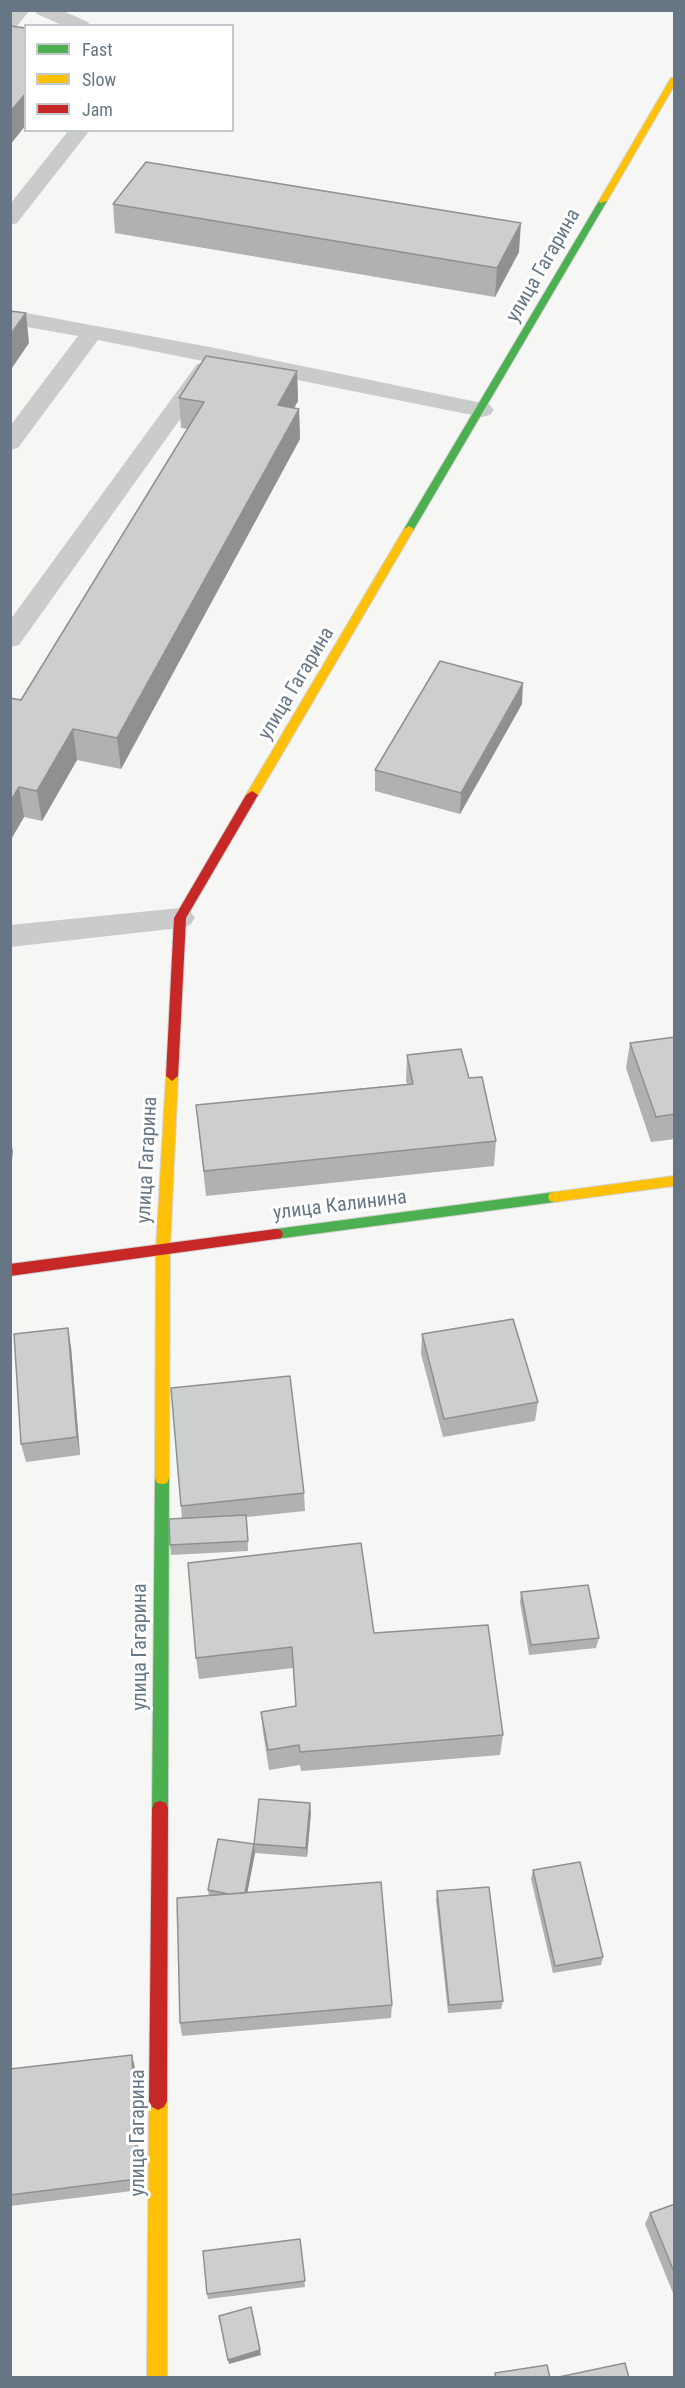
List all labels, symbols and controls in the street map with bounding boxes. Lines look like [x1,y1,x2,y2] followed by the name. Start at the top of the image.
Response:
[24,24,234,132] legend
[82,39,113,60] text: Fast
[82,69,116,90] text: Slow
[82,99,113,120] text: Jam
[502,205,586,327] street label: улица Гагарина
[254,623,340,745] street label: улица Гагарина
[133,1096,163,1224] street label: улица Гагарина
[272,1186,408,1226] street label: улица Калинина
[129,1583,153,1711] street label: улица Гагарина
[127,2069,151,2197] street label: улица Гагарина

